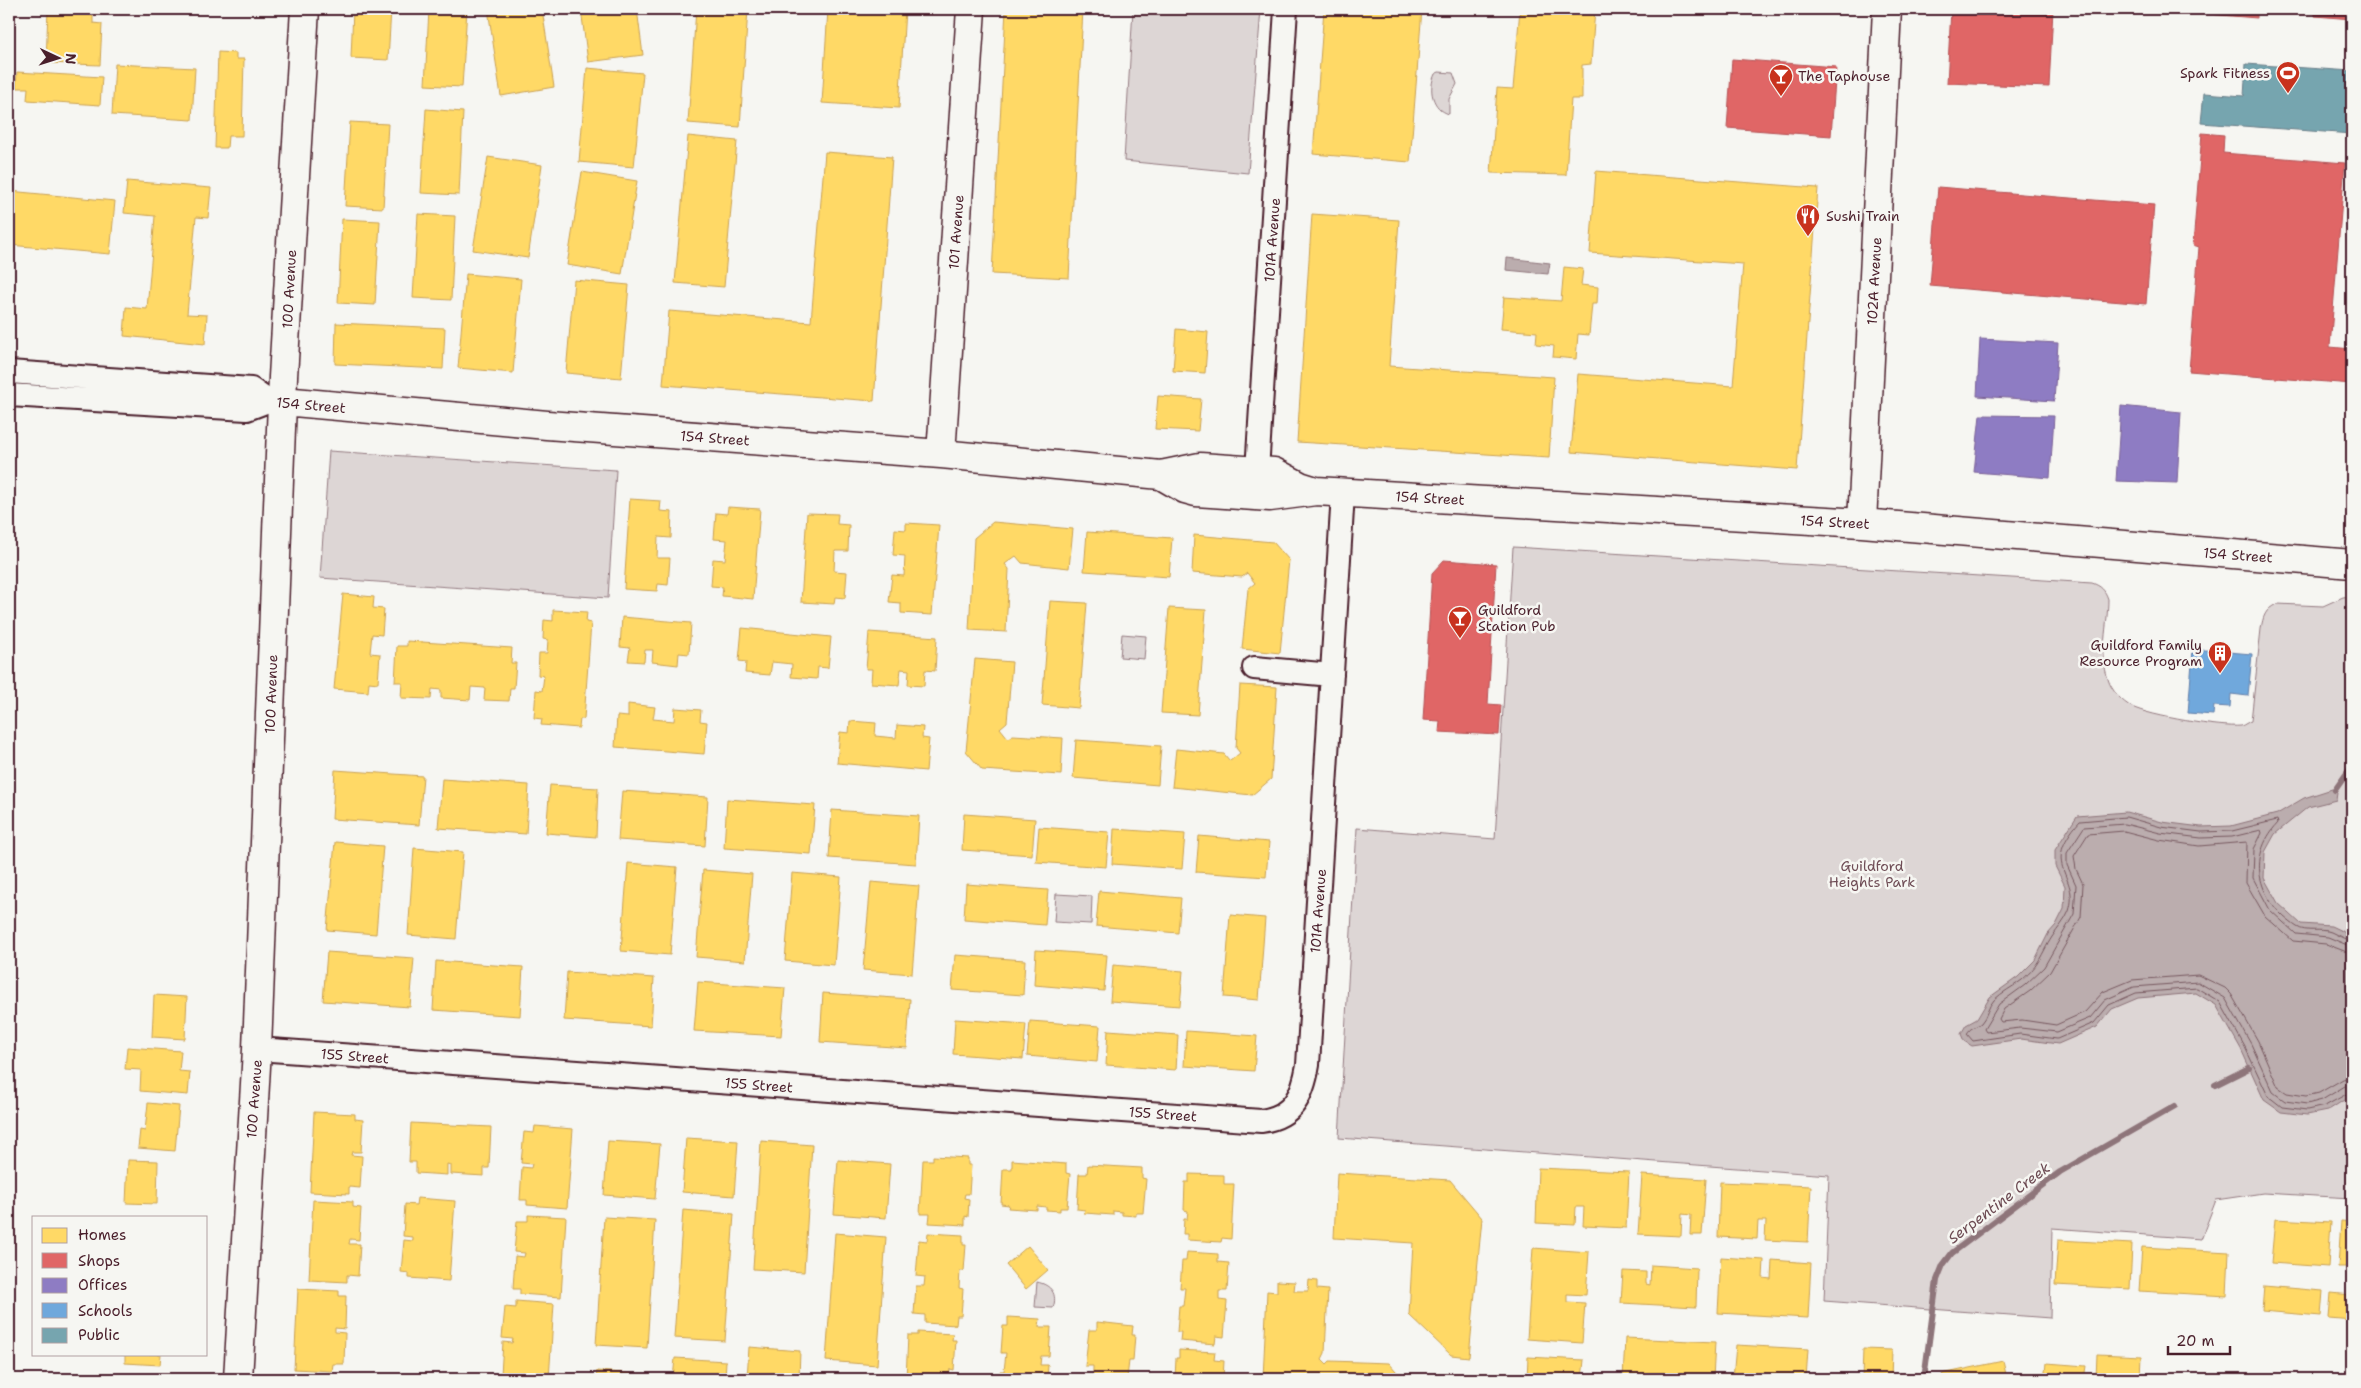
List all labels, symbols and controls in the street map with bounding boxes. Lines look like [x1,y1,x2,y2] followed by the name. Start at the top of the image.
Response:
[32,32,82,82] north arrow
[62,53,80,65] text: N
[2275,60,2301,94] sports icon: Spark Fitness
[1768,63,1794,97] bar icon: The Taphouse
[2180,64,2270,82] place label: Spark Fitness
[1798,67,1890,85] place label: The Taphouse
[944,194,968,270] street label: 101 Avenue
[1260,197,1284,283] street label: 101A Avenue
[1795,203,1821,237] restaurant icon: Sushi Train
[1826,207,1900,225] place label: Sushi Train
[1863,237,1885,325] street label: 102A Avenue
[278,249,300,329] street label: 100 Avenue
[276,393,346,417] street label: 154 Street
[680,427,750,449] street label: 154 Street
[1395,487,1465,509] street label: 154 Street
[1800,511,1870,533] street label: 154 Street
[2203,544,2273,566] street label: 154 Street
[1478,601,1556,635] place label: Guildford Station Pub
[1447,605,1473,639] bar icon: Guildford Station Pub
[2079,636,2202,670] place label: Guildford Family Resource Program
[2207,640,2233,674] building icon: Guildford Family Resource Program
[261,654,281,734] street label: 100 Avenue
[1829,857,1915,891] park label: Guildford Heights Park
[1306,868,1330,954] street label: 101A Avenue
[320,1045,390,1067] street label: 155 Street
[242,1059,266,1139] street label: 100 Avenue
[724,1074,794,1096] street label: 155 Street
[1128,1103,1198,1125] street label: 155 Street
[1944,1158,2055,1248] water label: Serpentine Creek
[32,1216,208,1356] legend
[78,1225,126,1245] text: Homes
[78,1251,120,1271] text: Shops
[78,1275,127,1295] text: Offices
[78,1301,133,1321] text: Schools
[2168,1323,2231,1355] scale bar
[78,1325,120,1345] text: Public
[2176,1331,2215,1351] text: 20 m

